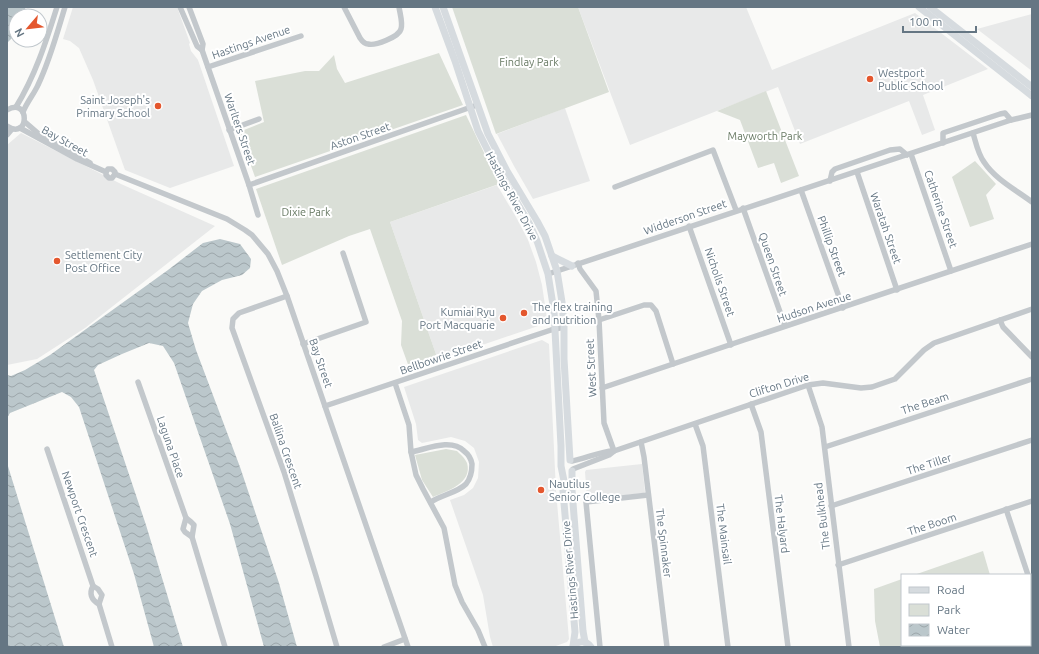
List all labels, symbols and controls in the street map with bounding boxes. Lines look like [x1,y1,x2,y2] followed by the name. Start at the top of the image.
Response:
[8,8,48,48] north arrow
[903,8,976,34] scale bar
[909,15,942,28] text: 100 m
[210,23,292,61] street label: Hastings Avenue
[12,26,26,39] text: N
[499,56,559,68] park label: Findlay Park
[878,67,944,92] place label: Westport Public School
[865,74,875,84] marker: Westport Public School
[222,91,258,167] street label: Warlters Street
[76,94,150,119] place label: Saint Joseph's Primary School
[153,101,163,111] marker: Saint Joseph's Primary School
[329,120,392,152] street label: Aston Street
[40,123,91,159] street label: Bay Street
[728,130,803,142] park label: Mayworth Park
[484,150,540,242] street label: Hastings River Drive
[922,169,960,250] street label: Catherine Street
[868,191,904,266] street label: Waratah Street
[642,197,729,237] street label: Widderson Street
[281,206,331,218] park label: Dixie Park
[815,214,849,279] street label: Phillip Street
[757,231,790,298] street label: Queen Street
[703,246,738,319] street label: Nicholls Street
[65,249,143,274] place label: Settlement City Post Office
[52,256,62,266] marker: Settlement City Post Office
[775,289,853,325] street label: Hudson Avenue
[532,301,613,326] place label: The flex training and nutrition
[420,306,495,331] place label: Kumiai Ryu Port Macquarie
[519,308,529,318] marker: The flex training and nutrition
[498,313,508,323] marker: Kumiai Ryu Port Macquarie
[307,337,335,390] street label: Bay Street
[398,337,484,377] street label: Bellbowrie Street
[583,338,599,397] street label: West Street
[748,370,810,400] street label: Clifton Drive
[900,390,950,416] street label: The Beam
[267,412,305,491] street label: Ballina Crescent
[155,414,187,480] street label: Laguna Place
[905,451,954,477] street label: The Tiller
[60,470,101,559] street label: Newport Crescent
[549,478,620,503] place label: Nautilus Senior College
[812,482,832,550] street label: The Bulkhead
[536,485,546,495] marker: Nautilus Senior College
[772,494,792,554] street label: The Halyard
[714,503,734,565] street label: The Mainsail
[654,508,674,579] street label: The Spinnaker
[906,511,958,537] street label: The Boom
[560,520,580,620] street label: Hastings River Drive
[901,574,1031,646] legend
[937,583,965,596] text: Road
[937,603,961,616] text: Park
[937,623,970,636] text: Water

